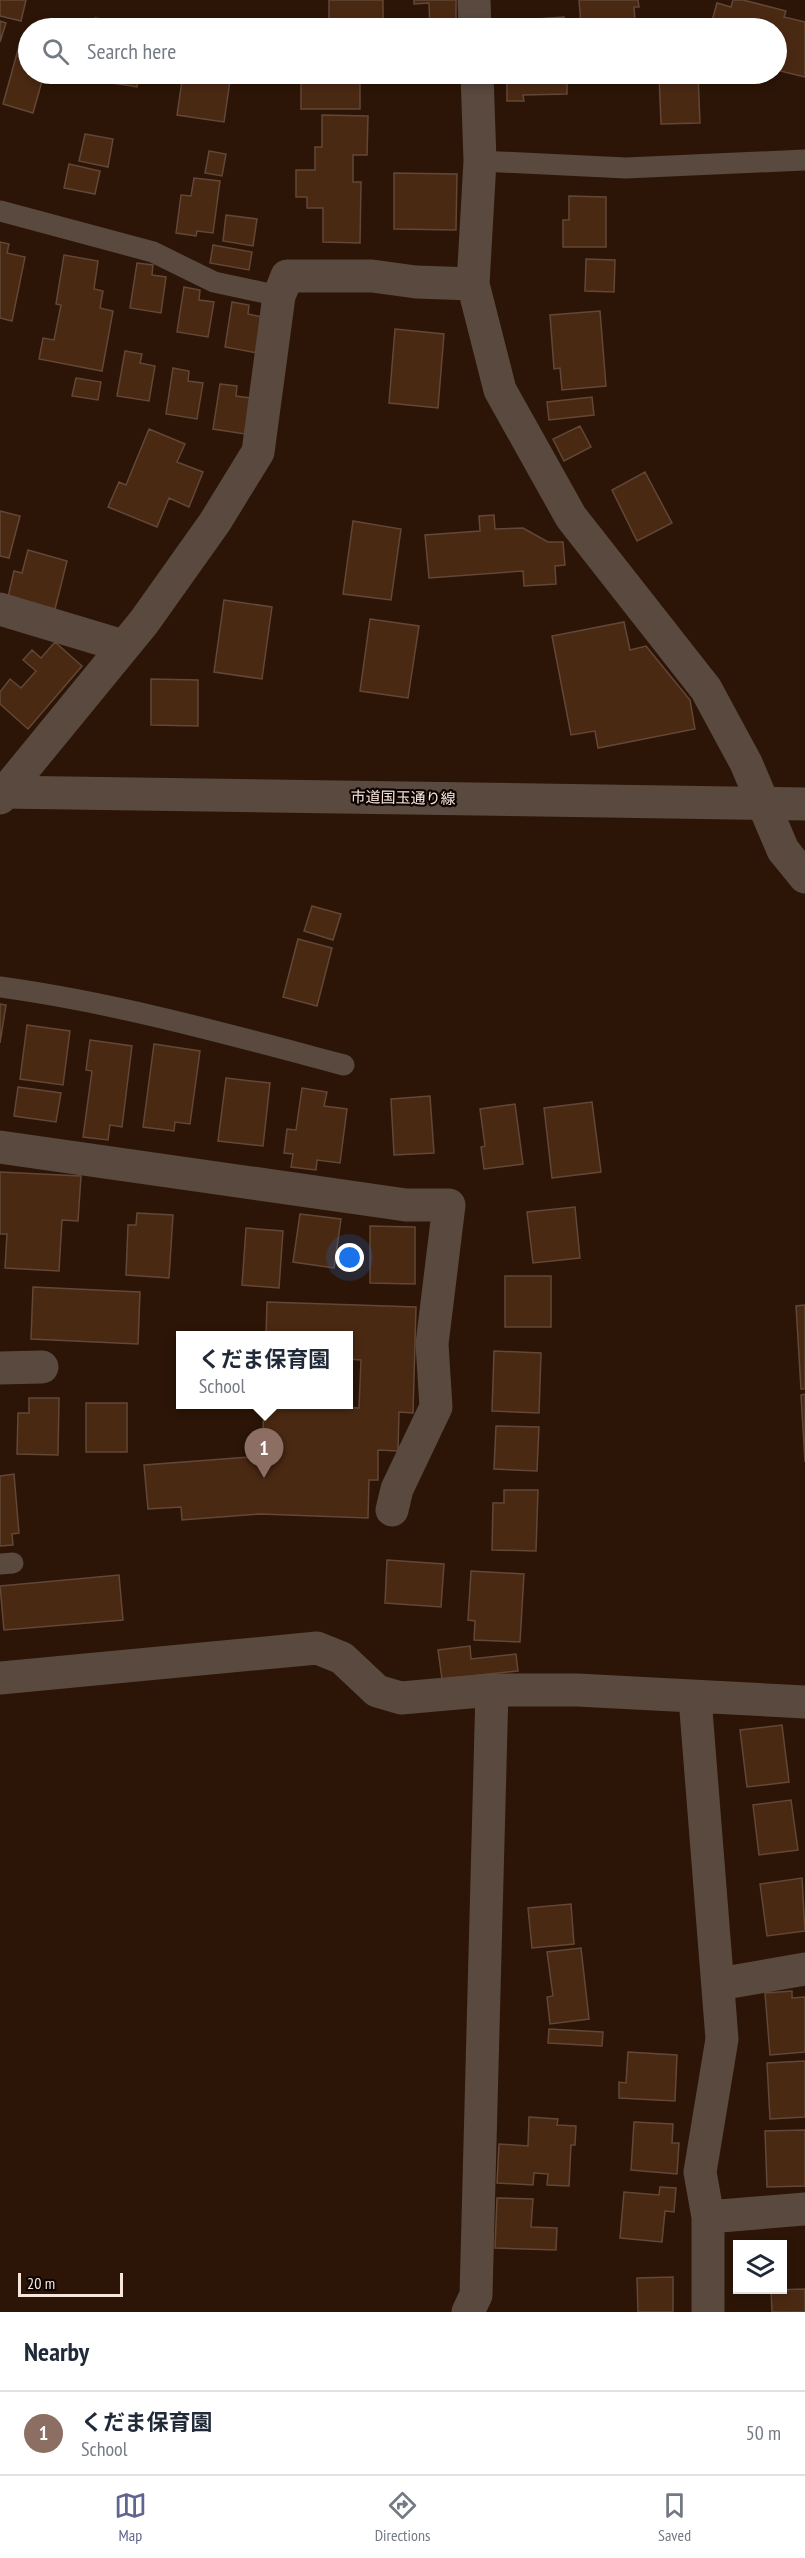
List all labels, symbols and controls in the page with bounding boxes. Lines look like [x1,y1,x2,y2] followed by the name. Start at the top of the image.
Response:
[18,18,787,84] search box
[39,35,72,68] icon: search
[87,37,176,65] text: Search here
[350,787,456,808] street label: 市道国玉通り線
[335,1243,364,1272] your location
[176,1331,353,1409] popup
[199,1345,330,1373] text: くだま保育園
[199,1373,245,1399] text: School
[244,1428,284,1478] pin: 1
[733,2240,787,2294] map controls
[733,2240,787,2294] button: layers
[18,2270,123,2298] scale bar
[27,2273,55,2293] text: 20 m
[24,2335,89,2368] text: Nearby
[81,2408,213,2436] text: くだま保育園
[39,2420,48,2446] text: 1
[746,2420,781,2446] text: 50 m
[81,2436,127,2462] text: School
[114,2489,147,2545] tab: Map
[375,2489,430,2545] tab: Directions
[658,2489,691,2545] tab: Saved

